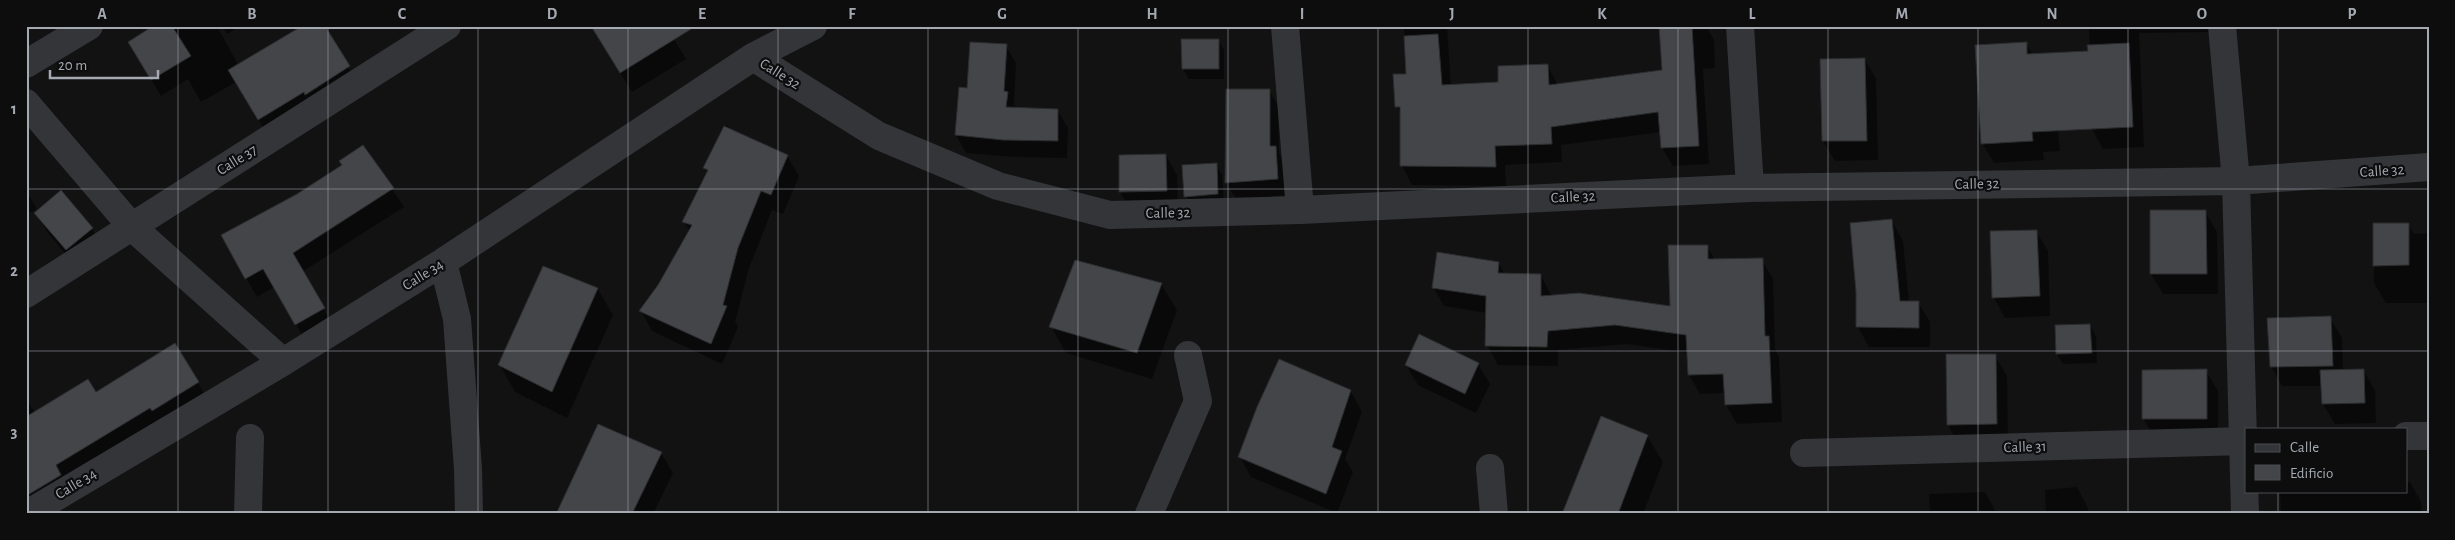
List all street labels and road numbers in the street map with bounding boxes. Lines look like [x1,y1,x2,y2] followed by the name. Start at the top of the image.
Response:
[757,56,803,92] street label: Calle 32
[214,142,260,178] street label: Calle 37
[2359,162,2405,180] street label: Calle 32
[1955,176,2000,192] street label: Calle 32
[1550,188,1596,206] street label: Calle 32
[1146,205,1191,221] street label: Calle 32
[400,257,446,293] street label: Calle 34
[2003,439,2047,455] street label: Calle 31
[53,466,99,502] street label: Calle 34

